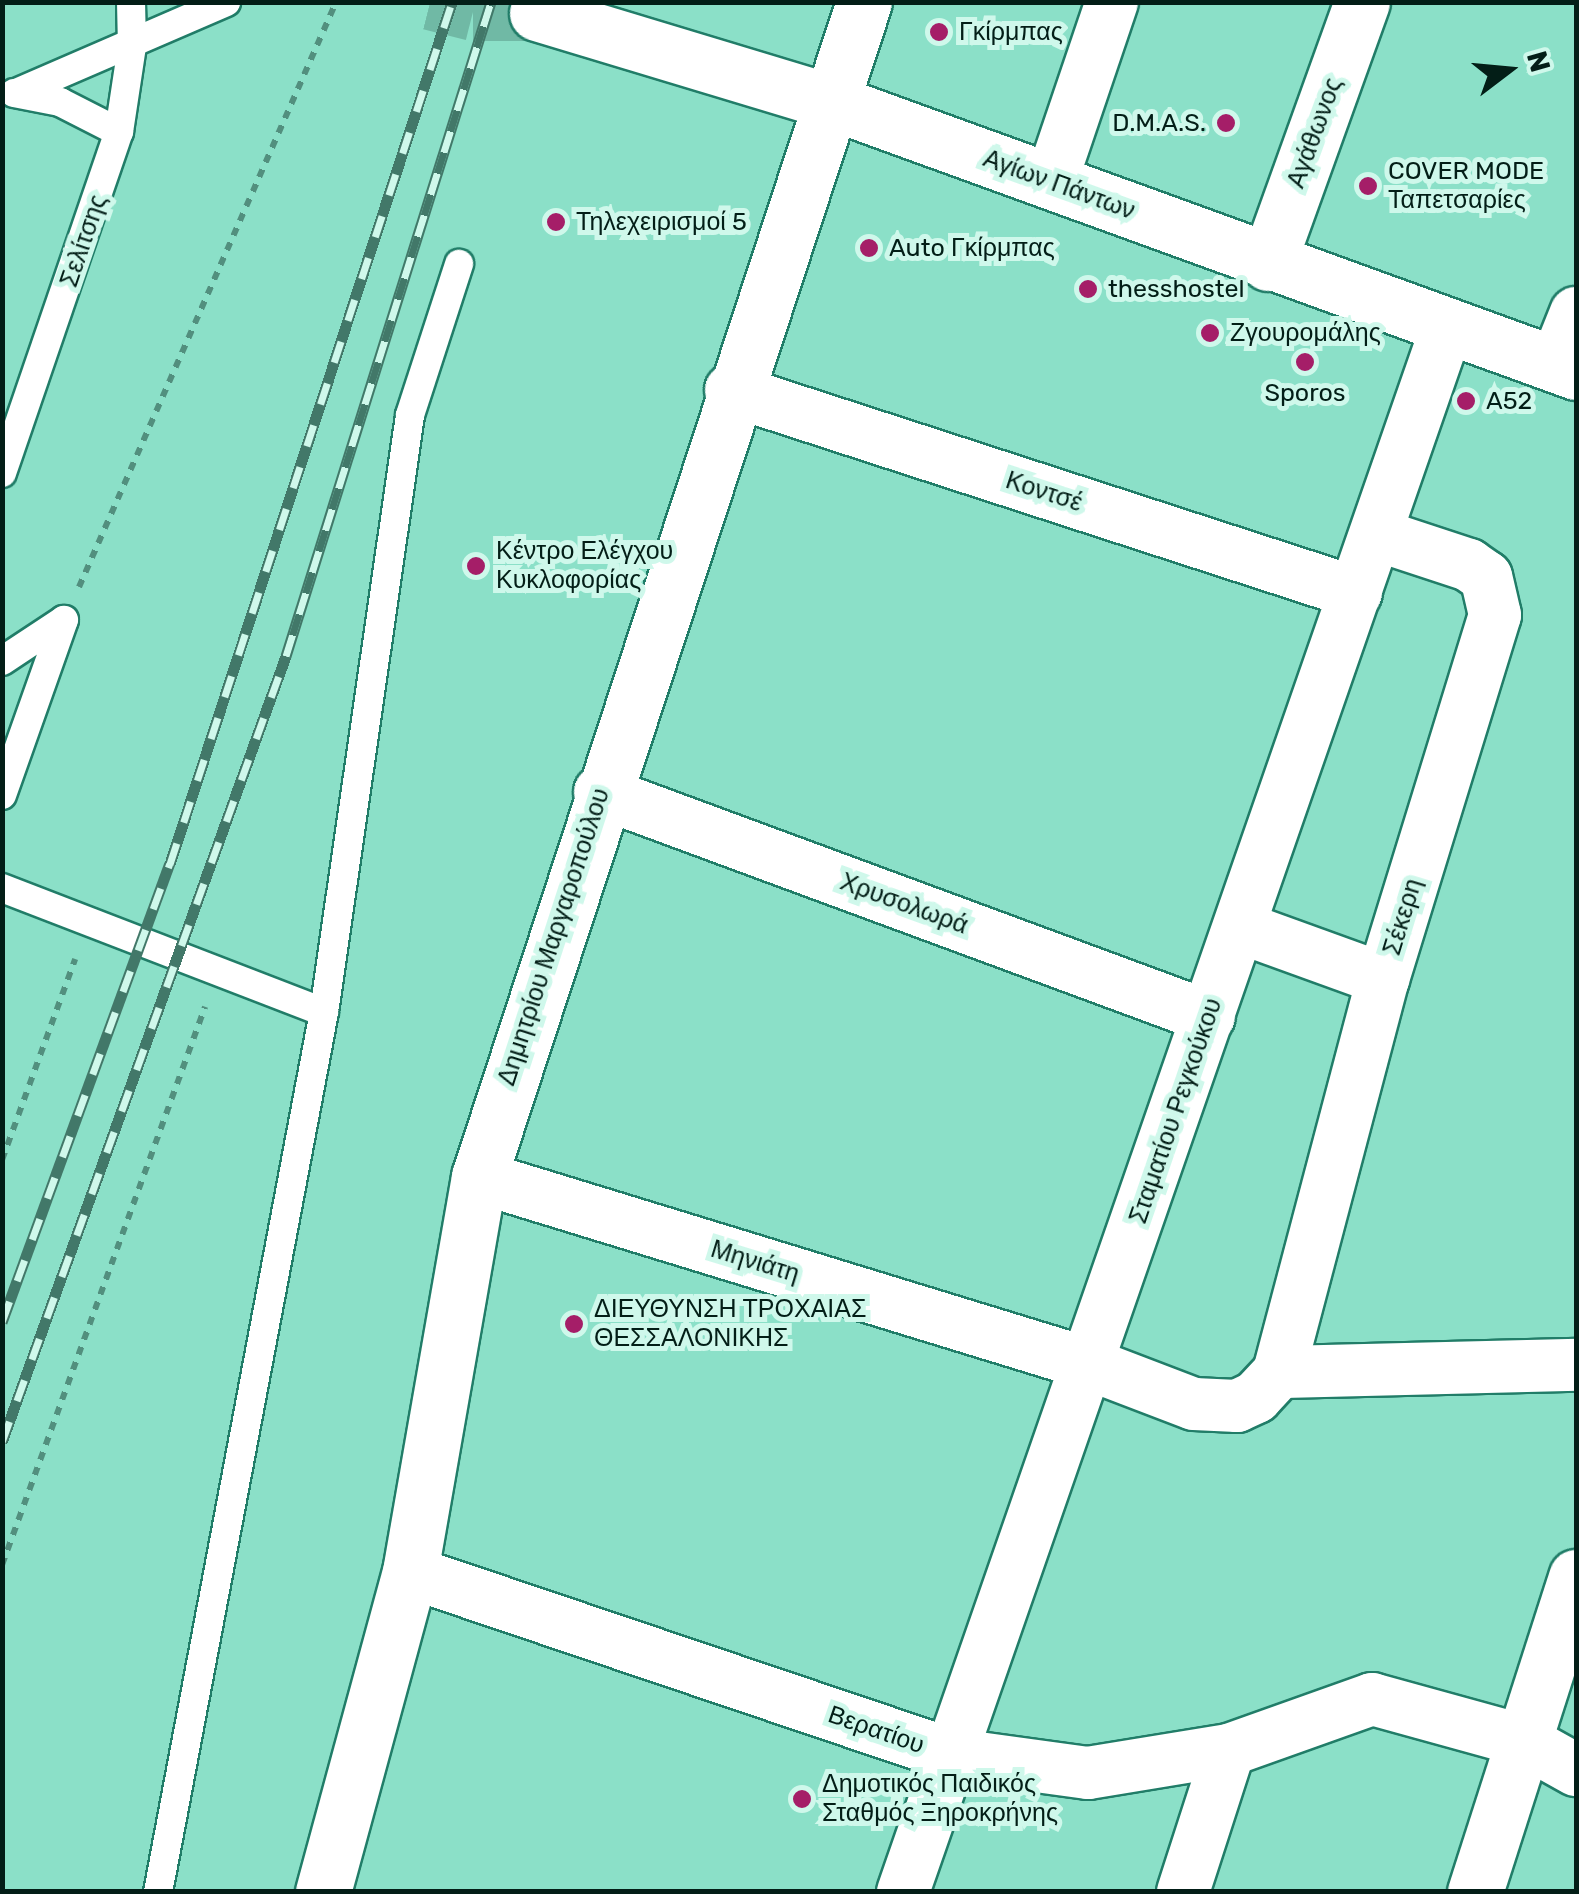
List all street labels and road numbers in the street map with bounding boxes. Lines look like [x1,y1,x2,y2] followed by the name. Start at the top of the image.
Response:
[1281,74,1349,192] street label: Αγάθωνος
[979,144,1139,226] street label: Αγίων Πάντων
[54,191,114,291] street label: Σελίτσης
[1002,466,1086,518] street label: Κοντσέ
[492,785,616,1089] street label: Δημητρίου Μαργαροπούλου
[836,867,972,941] street label: Χρυσολωρά
[1377,875,1429,959] street label: Σέκερη
[1123,995,1229,1227] street label: Σταματίου Ρεγκούκου
[707,1234,803,1290] street label: Μηνιάτη
[824,1700,928,1760] street label: Βερατίου

